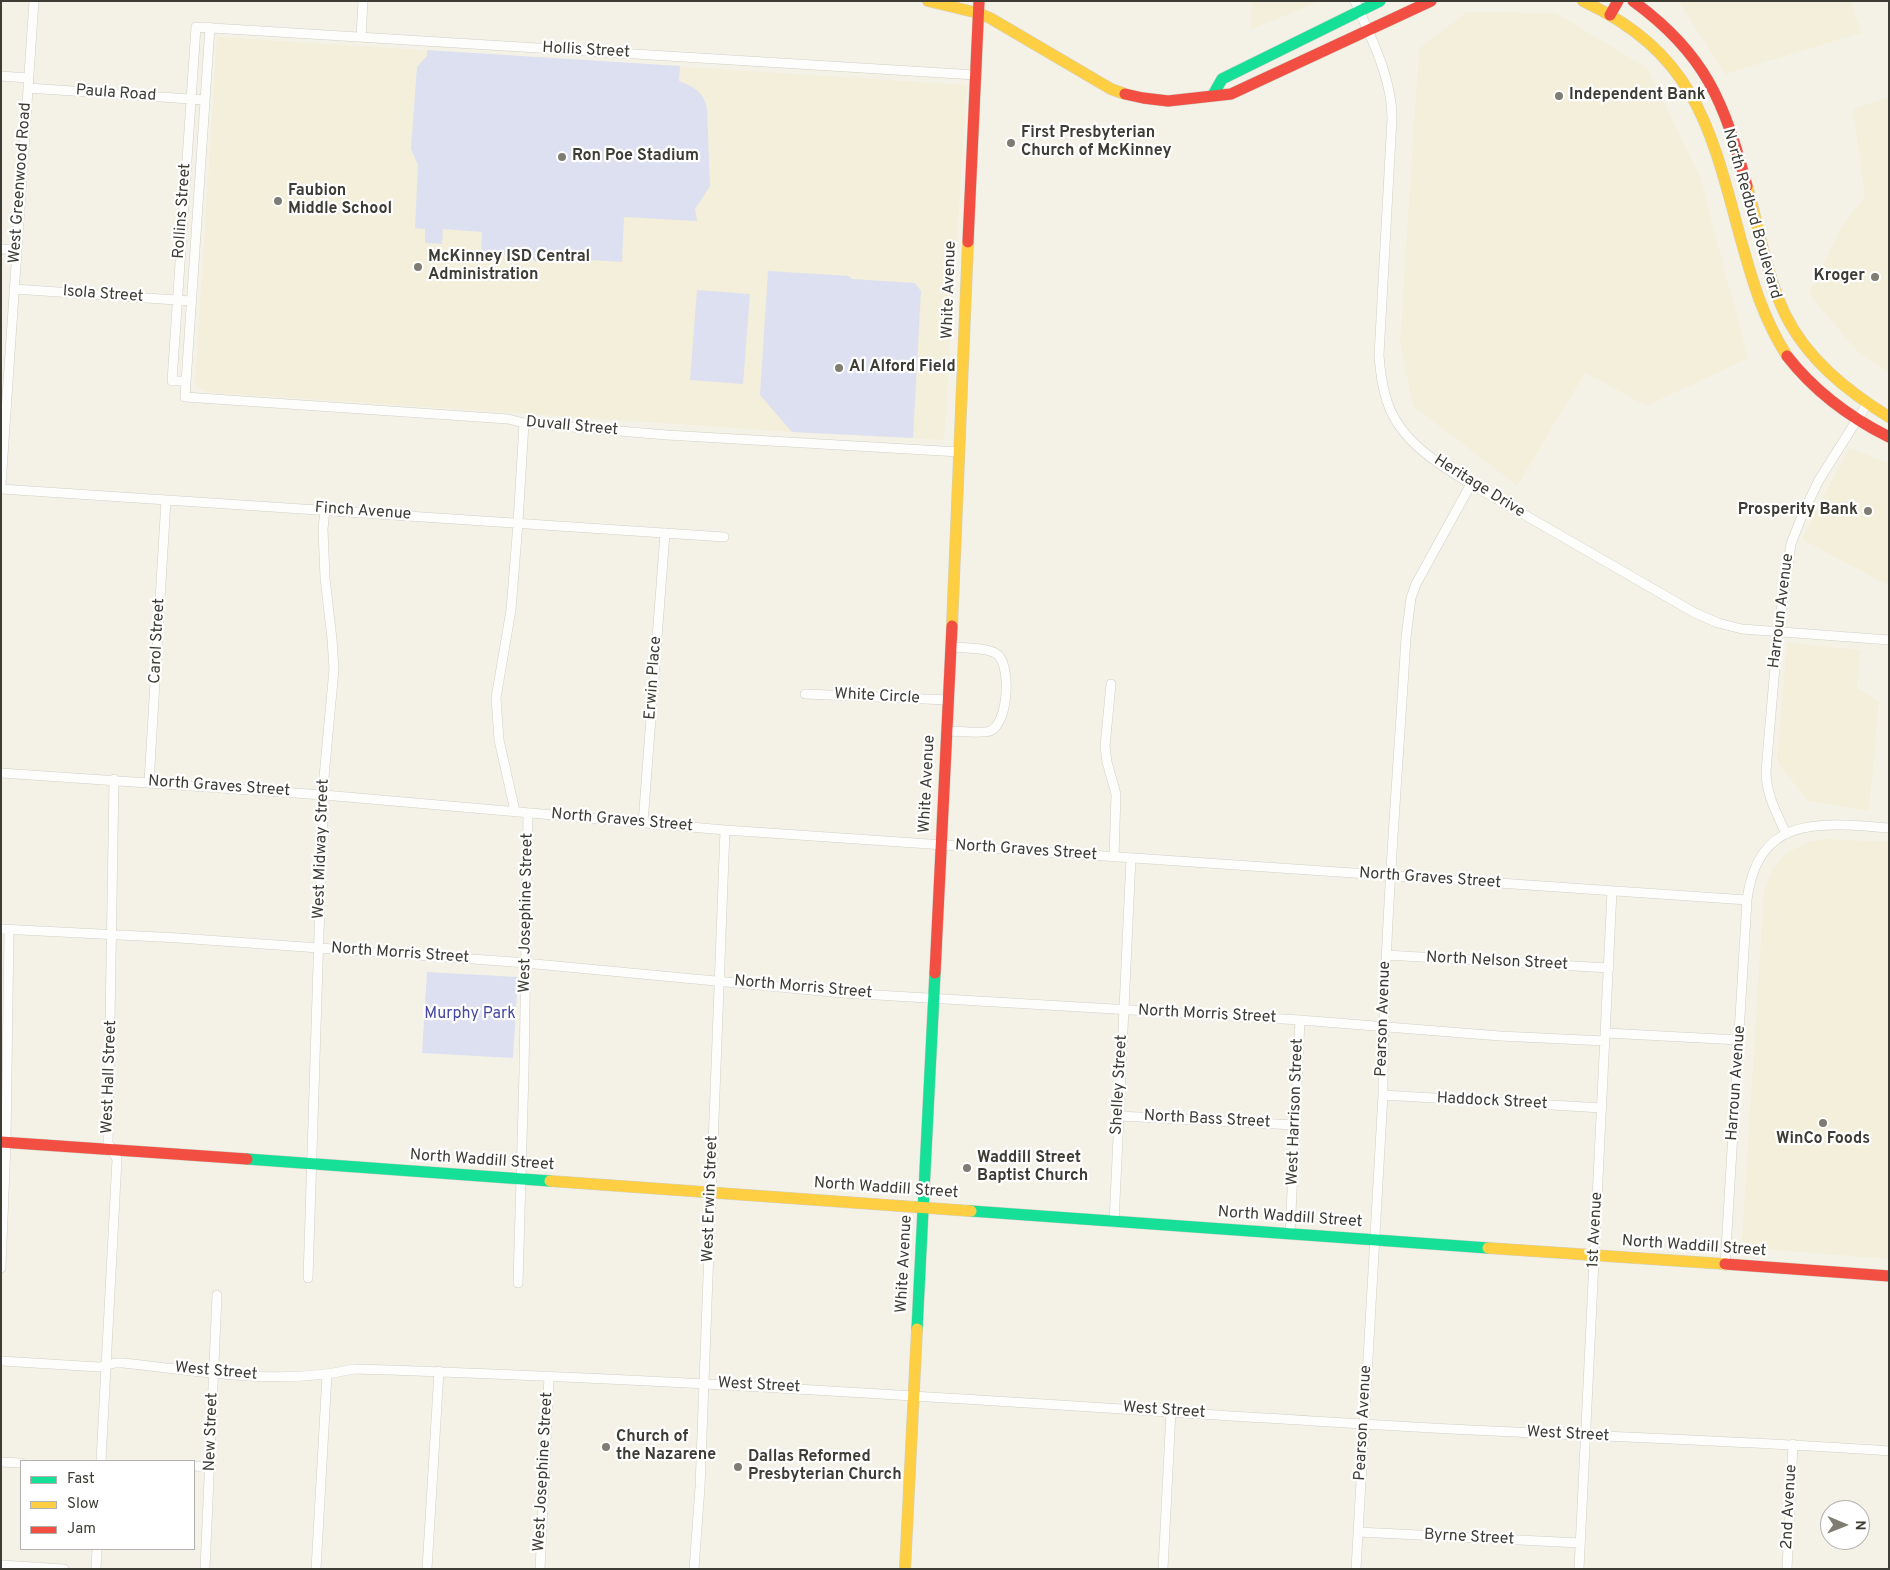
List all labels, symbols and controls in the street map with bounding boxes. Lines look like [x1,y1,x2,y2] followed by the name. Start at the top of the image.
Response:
[542,39,630,63] street label: Hollis Street
[75,82,157,106] street label: Paula Road
[1569,86,1706,106] place label: Independent Bank
[1553,90,1565,102] marker: Independent Bank
[6,102,36,264] street label: West Greenwood Road
[1021,124,1172,162] place label: First Presbyterian Church of McKinney
[1717,127,1785,301] street label: North Redbud Boulevard
[1005,137,1017,149] marker: First Presbyterian Church of McKinney
[572,147,699,167] place label: Ron Poe Stadium
[556,151,568,163] marker: Ron Poe Stadium
[170,162,196,260] street label: Rollins Street
[288,182,392,220] place label: Faubion Middle School
[272,195,284,207] marker: Faubion Middle School
[939,241,961,339] street label: White Avenue
[428,248,590,286] place label: McKinney ISD Central Administration
[412,261,424,273] marker: McKinney ISD Central Administration
[1814,267,1865,287] place label: Kroger
[1869,271,1881,283] marker: Kroger
[62,283,144,307] street label: Isola Street
[849,358,956,378] place label: Al Alford Field
[833,362,845,374] marker: Al Alford Field
[525,413,619,441] street label: Duvall Street
[1430,451,1528,523] street label: Heritage Drive
[314,499,412,525] street label: Finch Avenue
[1738,501,1858,521] place label: Prosperity Bank
[1862,505,1874,517] marker: Prosperity Bank
[1765,552,1799,670] street label: Harroun Avenue
[146,598,170,684] street label: Carol Street
[642,636,666,720] street label: Erwin Place
[834,685,920,709] street label: White Circle
[916,734,940,834] street label: White Avenue
[147,772,291,802] street label: North Graves Street
[310,778,334,920] street label: West Midway Street
[550,805,694,837] street label: North Graves Street
[516,833,538,993] street label: West Josephine Street
[954,836,1098,866] street label: North Graves Street
[1358,864,1502,894] street label: North Graves Street
[330,940,470,968] street label: North Morris Street
[1425,949,1569,975] street label: North Nelson Street
[1372,961,1396,1077] street label: Pearson Avenue
[733,972,873,1004] street label: North Morris Street
[1137,1002,1277,1028] street label: North Morris Street
[424,1005,516,1025] park label: Murphy Park
[98,1020,122,1134] street label: West Hall Street
[1723,1025,1751,1141] street label: Harroun Avenue
[1108,1034,1132,1136] street label: Shelley Street
[1284,1038,1308,1186] street label: West Harrison Street
[1436,1090,1548,1114] street label: Haddock Street
[1143,1107,1271,1133] street label: North Bass Street
[1817,1117,1829,1129] marker: WinCo Foods
[1776,1130,1870,1150] place label: WinCo Foods
[699,1135,723,1263] street label: West Erwin Street
[409,1146,555,1176] street label: North Waddill Street
[977,1149,1088,1187] place label: Waddill Street Baptist Church
[961,1162,973,1174] marker: Waddill Street Baptist Church
[813,1174,959,1204] street label: North Waddill Street
[1584,1191,1608,1269] street label: 1st Avenue
[1217,1203,1363,1233] street label: North Waddill Street
[893,1214,917,1314] street label: White Avenue
[1621,1232,1767,1262] street label: North Waddill Street
[174,1359,258,1385] street label: West Street
[1351,1365,1377,1481] street label: Pearson Avenue
[717,1374,801,1398] street label: West Street
[201,1392,223,1472] street label: New Street
[530,1392,558,1552] street label: West Josephine Street
[1122,1399,1206,1423] street label: West Street
[1526,1423,1610,1447] street label: West Street
[616,1428,716,1466] place label: Church of the Nazarene
[600,1441,612,1453] marker: Church of the Nazarene
[748,1448,902,1486] place label: Dallas Reformed Presbyterian Church
[20,1460,195,1550] legend
[732,1461,744,1473] marker: Dallas Reformed Presbyterian Church
[1778,1464,1802,1550] street label: 2nd Avenue
[67,1470,95,1489] text: Fast
[67,1495,99,1514] text: Slow
[1820,1500,1870,1550] north arrow
[67,1520,96,1539] text: Jam
[1851,1520,1868,1530] text: N
[1423,1526,1515,1550] street label: Byrne Street

